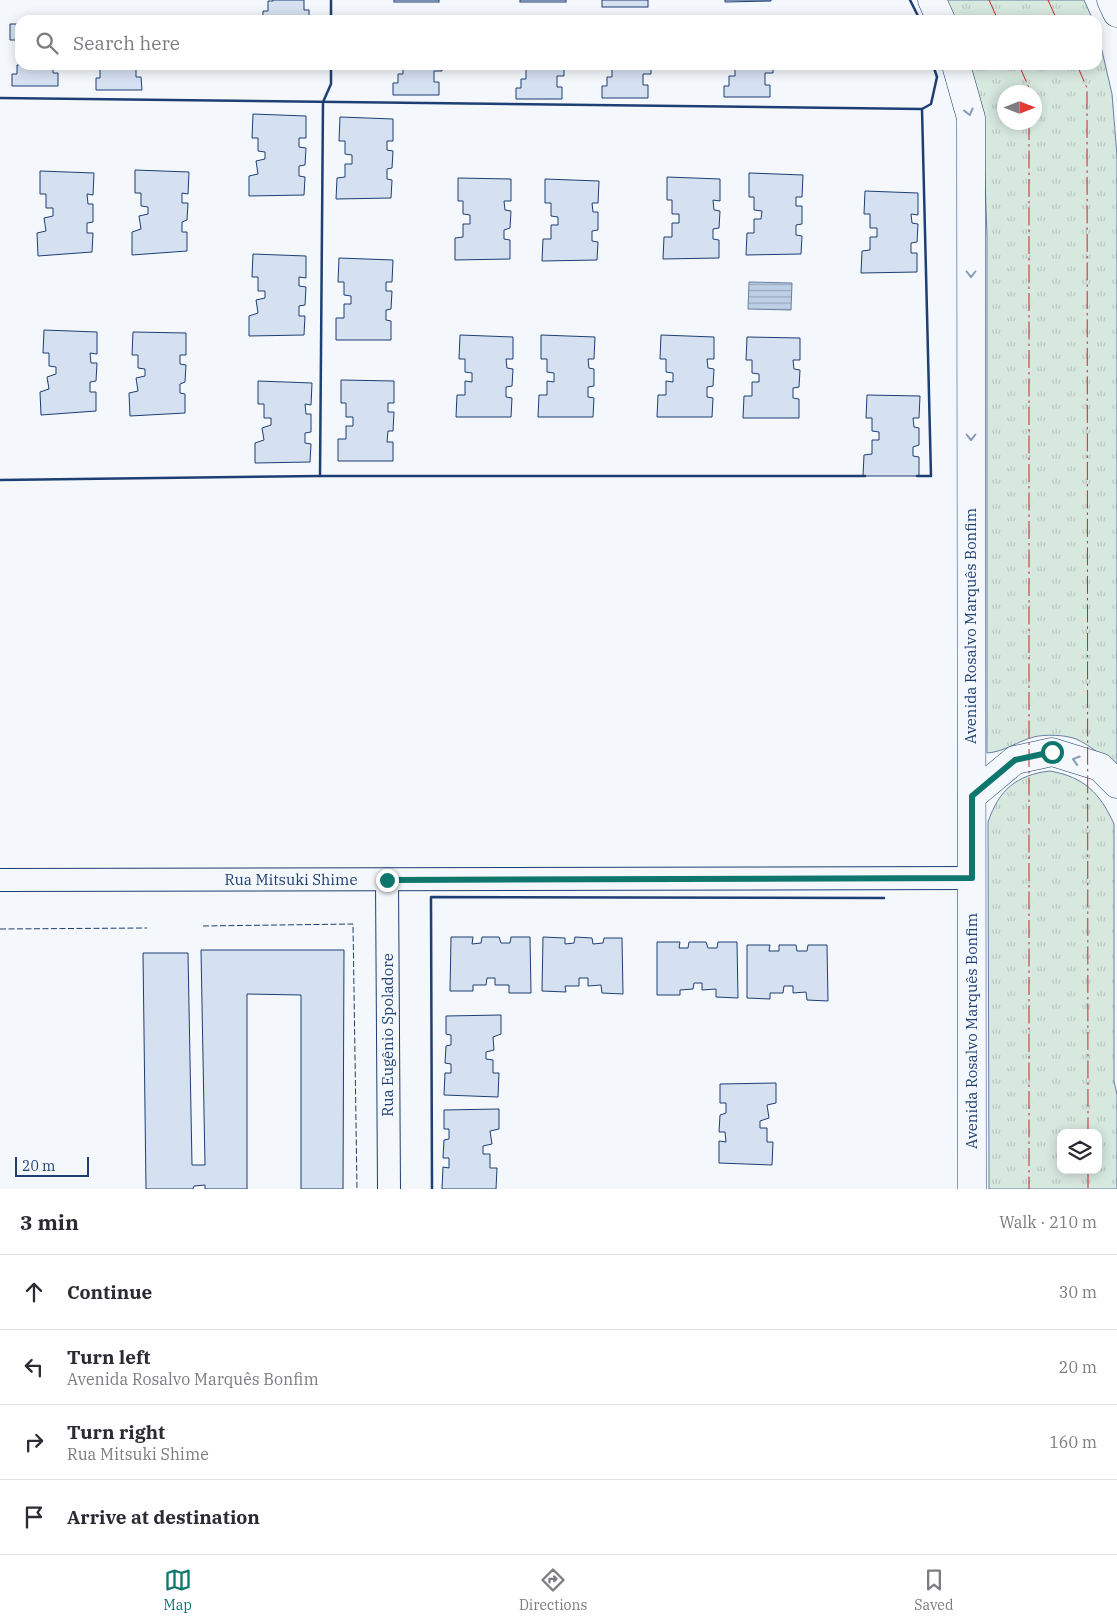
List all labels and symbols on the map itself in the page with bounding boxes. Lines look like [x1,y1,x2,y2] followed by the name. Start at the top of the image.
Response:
[997,85,1042,130] north arrow
[963,108,974,116] one-way arrow
[966,270,976,278] one-way arrow
[966,433,976,441] one-way arrow
[961,508,980,744] street label: Avenida Rosalvo Marquês Bonfim
[1041,741,1064,764] route start
[1073,755,1081,765] one-way arrow
[376,869,399,892] route end
[225,870,357,889] street label: Rua Mitsuki Shime
[962,913,981,1149] street label: Avenida Rosalvo Marquês Bonfim
[378,953,397,1117] street label: Rua Eugênio Spoladore
[15,1154,89,1177] scale bar

